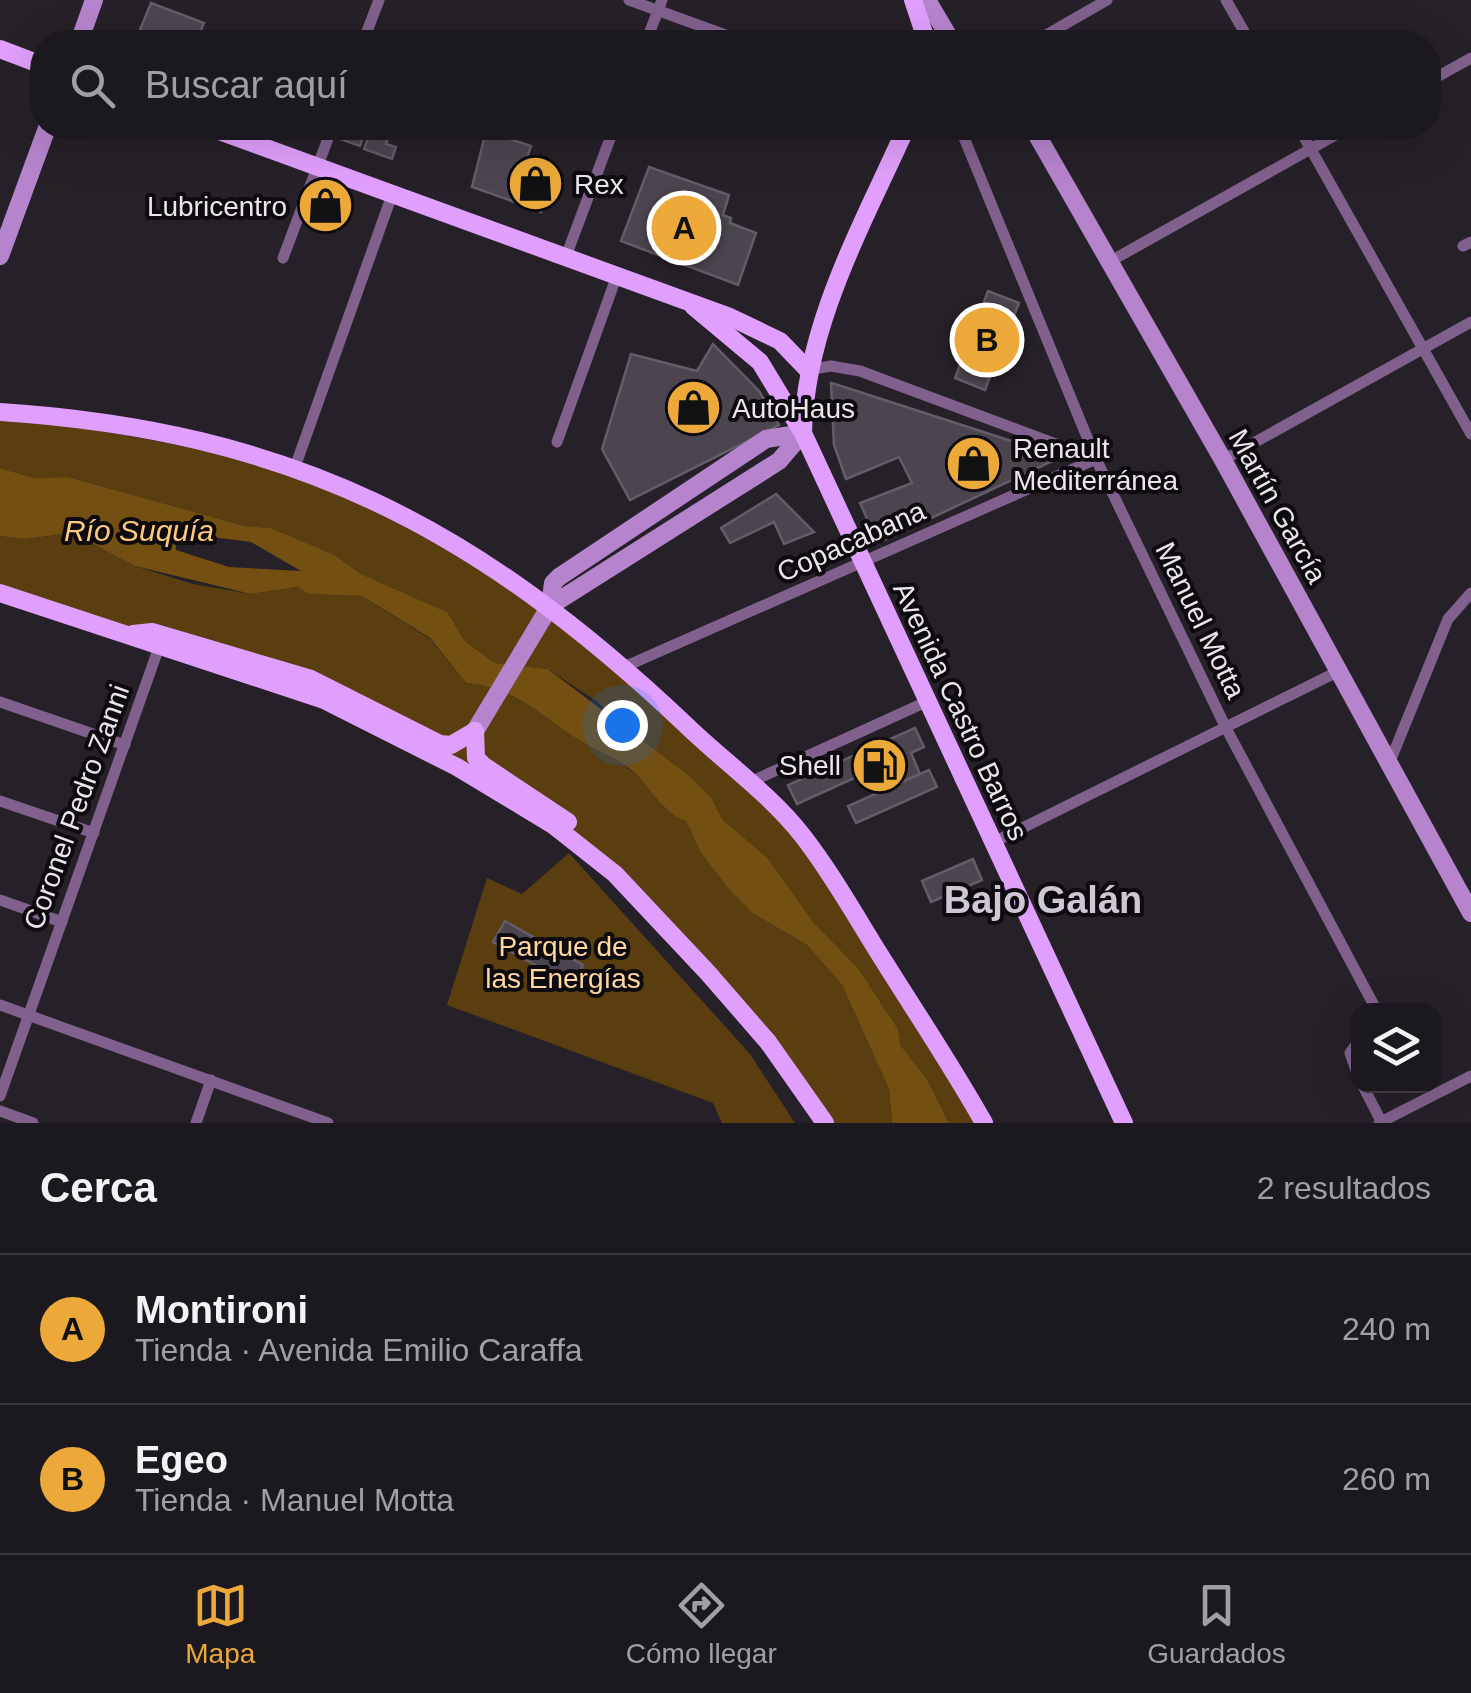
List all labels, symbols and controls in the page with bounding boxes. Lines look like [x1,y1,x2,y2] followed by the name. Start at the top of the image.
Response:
[30,30,1441,140] search box
[65,58,120,113] icon: search
[145,64,348,106] text: Buscar aquí
[505,154,565,214] shop icon: Rex
[574,169,624,200] place label: Rex
[296,176,356,236] shop icon: Lubricentro
[652,190,716,266] pin: A
[147,191,287,222] place label: Lubricentro
[954,302,1020,378] pin: B
[663,378,723,438] shop icon: AutoHaus
[732,393,855,424] place label: AutoHaus
[1223,424,1333,589] street label: Martín García
[1013,433,1178,496] place label: Renault Mediterránea
[944,434,1004,494] shop icon: Renault Mediterránea
[772,495,930,588] street label: Copacabana
[64,514,214,547] water label: Río Suquía
[1149,537,1252,704] street label: Manuel Motta
[887,577,1034,845] street label: Avenida Castro Barros
[18,680,135,934] street label: Coronel Pedro Zanni
[597,700,648,751] your location
[850,735,910,795] fuel station icon: Shell
[779,750,841,781] place label: Shell
[944,879,1142,921] district label: Bajo Galán
[485,931,641,994] park label: Parque de las Energías
[1351,1003,1441,1093] map controls
[1351,1003,1441,1093] button: layers
[40,1164,157,1211] text: Cerca
[1257,1170,1431,1206] text: 2 resultados
[135,1289,308,1331] text: Montironi
[61,1311,84,1347] text: A
[1342,1311,1431,1347] text: 240 m
[135,1332,583,1368] text: Tienda · Avenida Emilio Caraffa
[135,1439,228,1481] text: Egeo
[61,1461,84,1497] text: B
[1342,1461,1431,1497] text: 260 m
[135,1482,454,1518] text: Tienda · Manuel Motta
[185,1578,255,1670] tab: Mapa
[626,1578,777,1670] tab: Cómo llegar
[1147,1578,1286,1670] tab: Guardados

